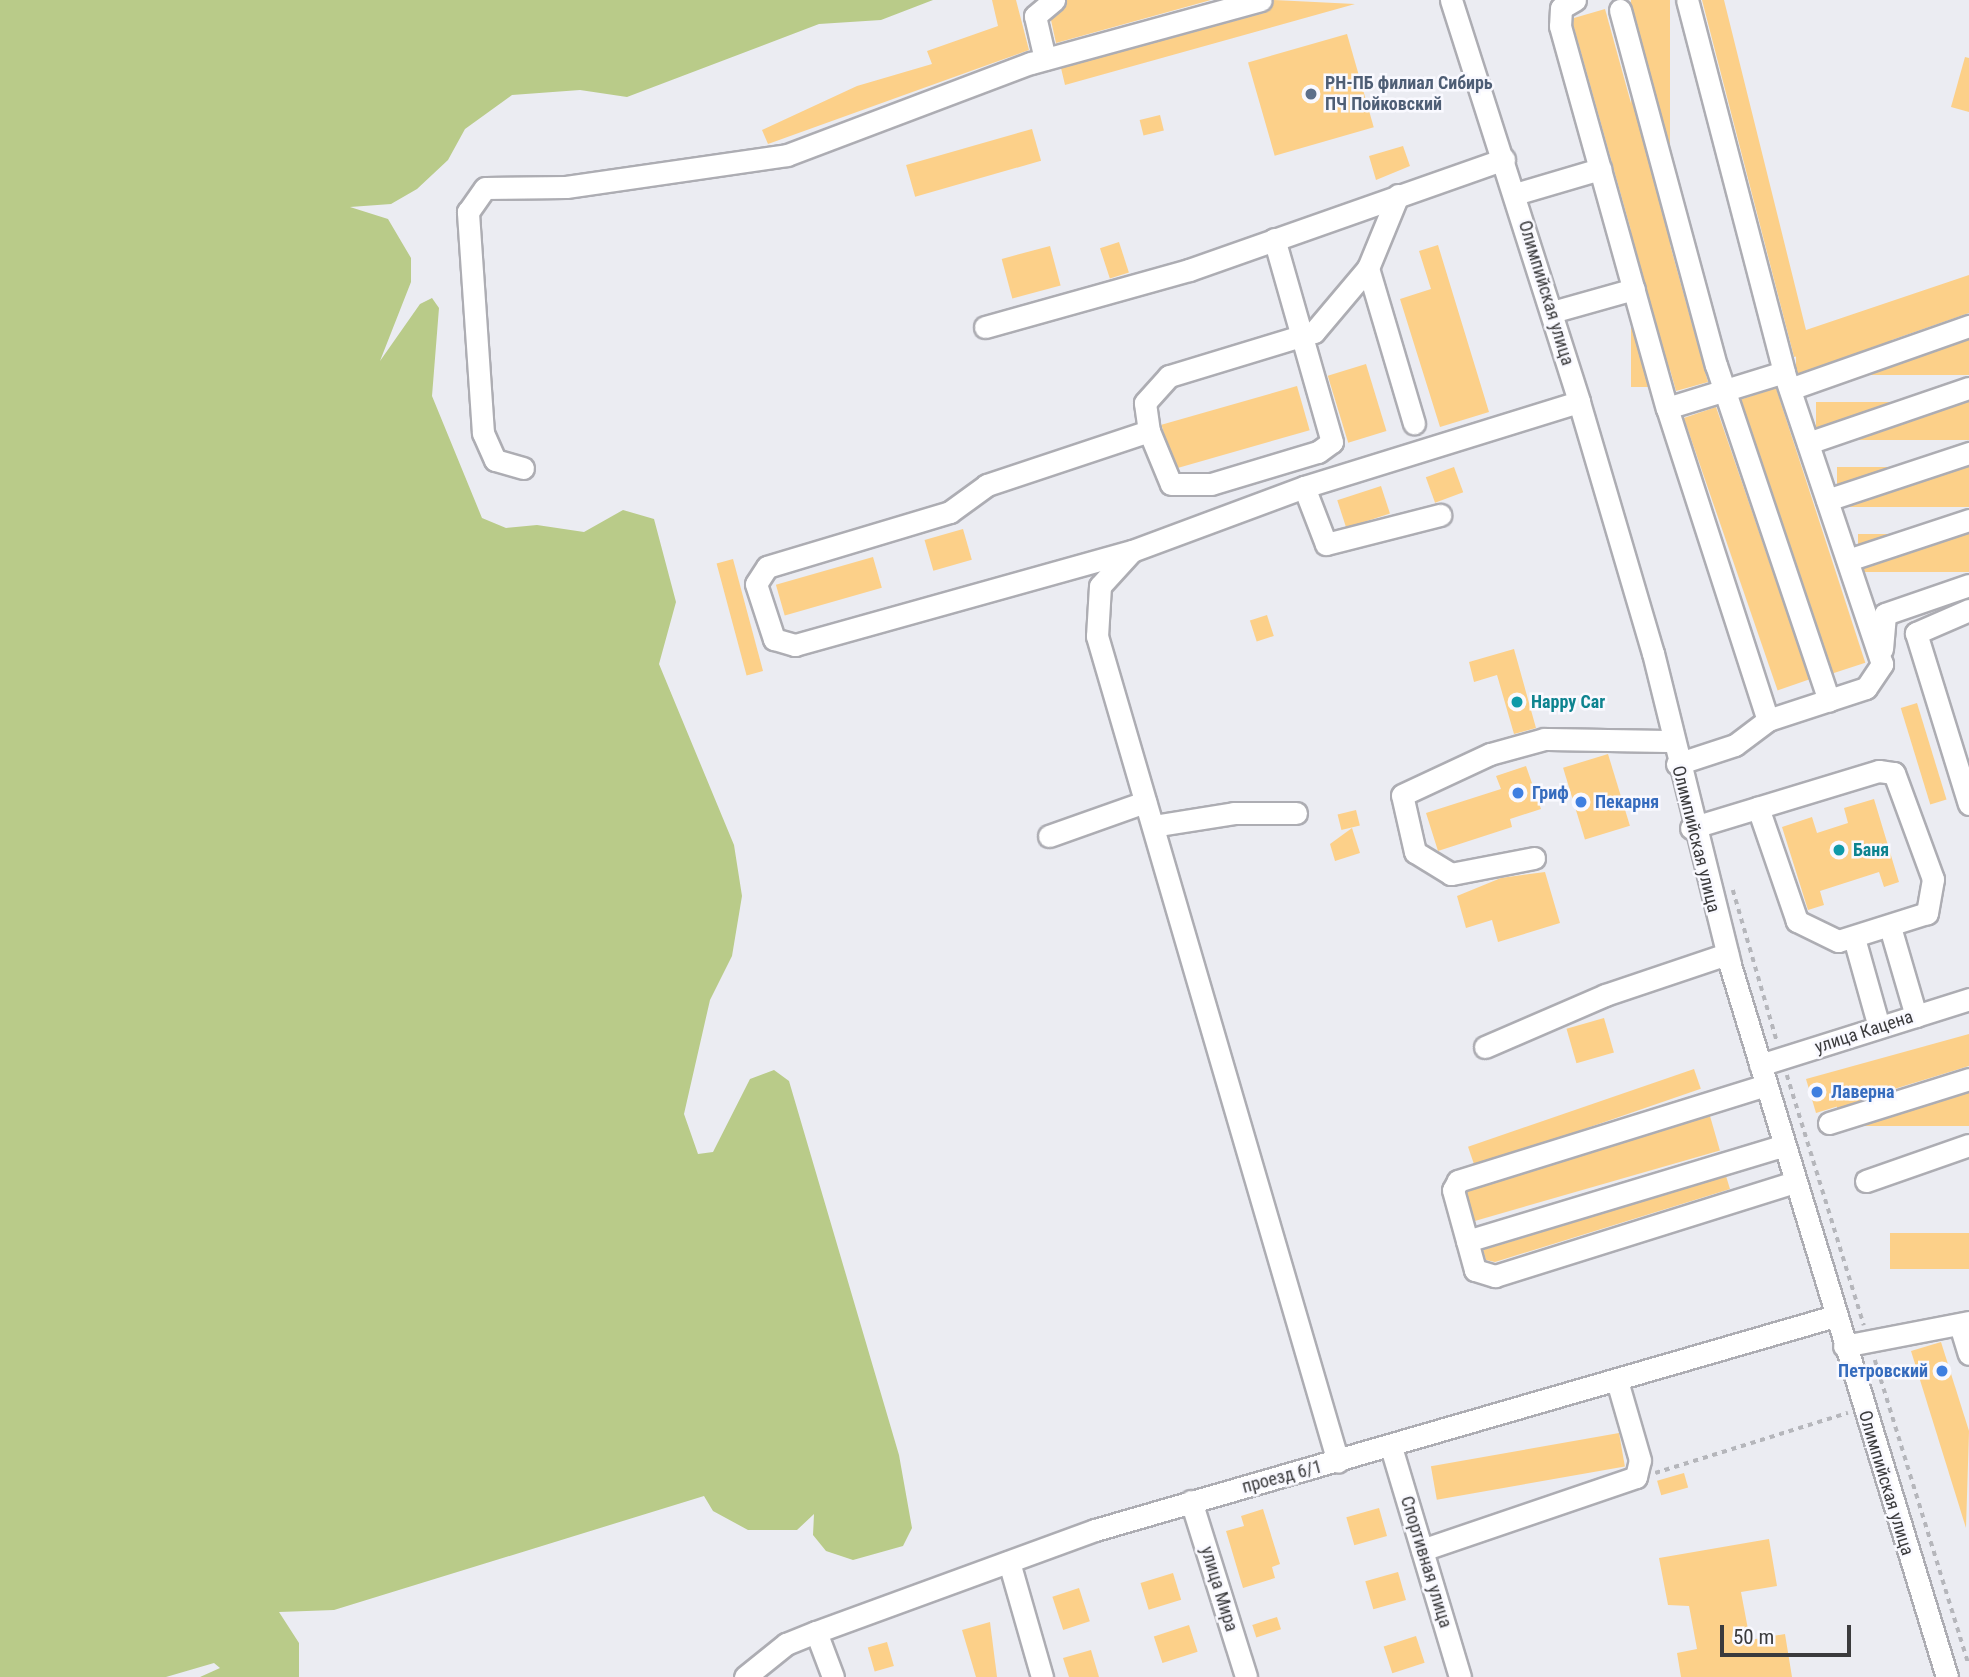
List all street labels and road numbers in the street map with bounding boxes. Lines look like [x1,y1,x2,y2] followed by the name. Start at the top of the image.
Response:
[1514,218,1578,368] street label: Олимпийская улица
[1667,763,1725,915] street label: Олимпийская улица
[1812,1006,1916,1058] street label: улица Кацена
[1854,1408,1918,1558] street label: Олимпийская улица
[1240,1456,1324,1498] street label: проезд 6/1
[1396,1494,1456,1630] street label: Спортивная улица
[1196,1544,1242,1634] street label: улица Мира

